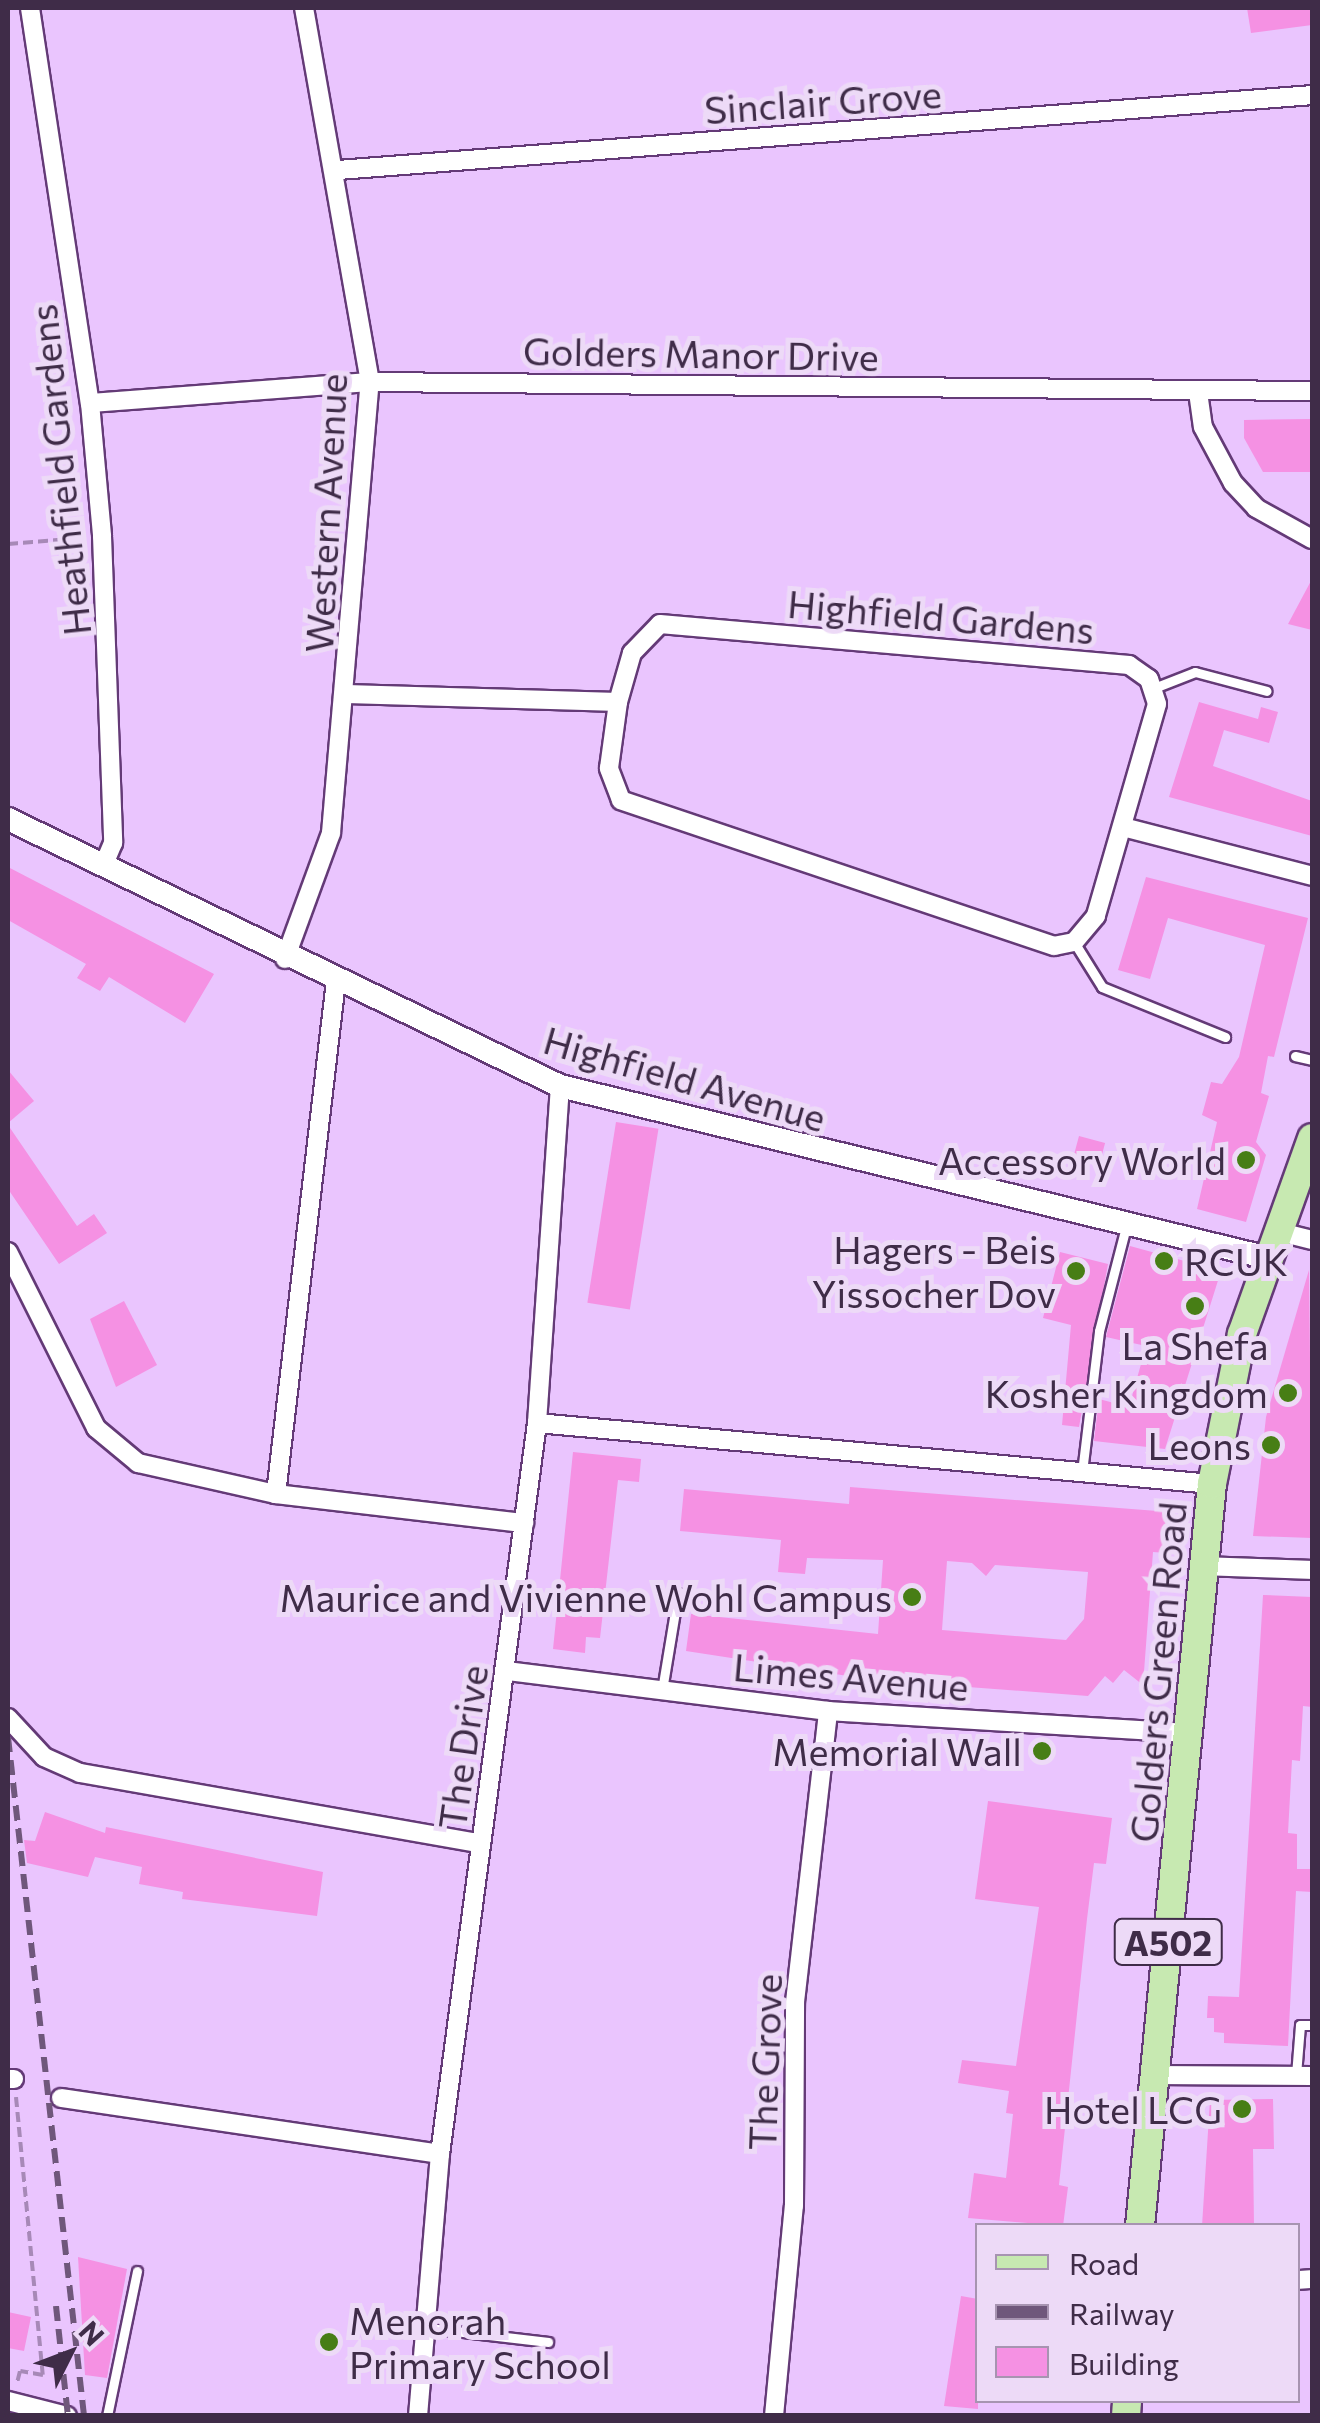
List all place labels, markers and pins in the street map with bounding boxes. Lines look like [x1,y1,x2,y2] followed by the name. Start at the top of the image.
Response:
[938,1137,1226,1183] place label: Accessory World
[1235,1149,1257,1171] marker: Accessory World
[812,1226,1056,1316] place label: Hagers - Beis Yissocher Dov
[1184,1238,1288,1284] place label: RCUK
[1153,1250,1175,1272] marker: RCUK
[1065,1260,1087,1282] marker: Hagers - Beis Yissocher Dov
[1184,1295,1206,1317] marker: La Shefa
[1121,1322,1269,1368] place label: La Shefa
[985,1370,1268,1416] place label: Kosher Kingdom
[1277,1382,1299,1404] marker: Kosher Kingdom
[1147,1422,1251,1468] place label: Leons
[1260,1434,1282,1456] marker: Leons
[279,1574,892,1620] place label: Maurice and Vivienne Wohl Campus
[901,1586,923,1608] marker: Maurice and Vivienne Wohl Campus
[772,1728,1022,1774] place label: Memorial Wall
[1031,1740,1053,1762] marker: Memorial Wall
[1044,2086,1222,2132] place label: Hotel LCG
[1231,2098,1253,2120] marker: Hotel LCG
[349,2297,611,2386] place label: Menorah Primary School
[318,2331,340,2353] marker: Menorah Primary School

